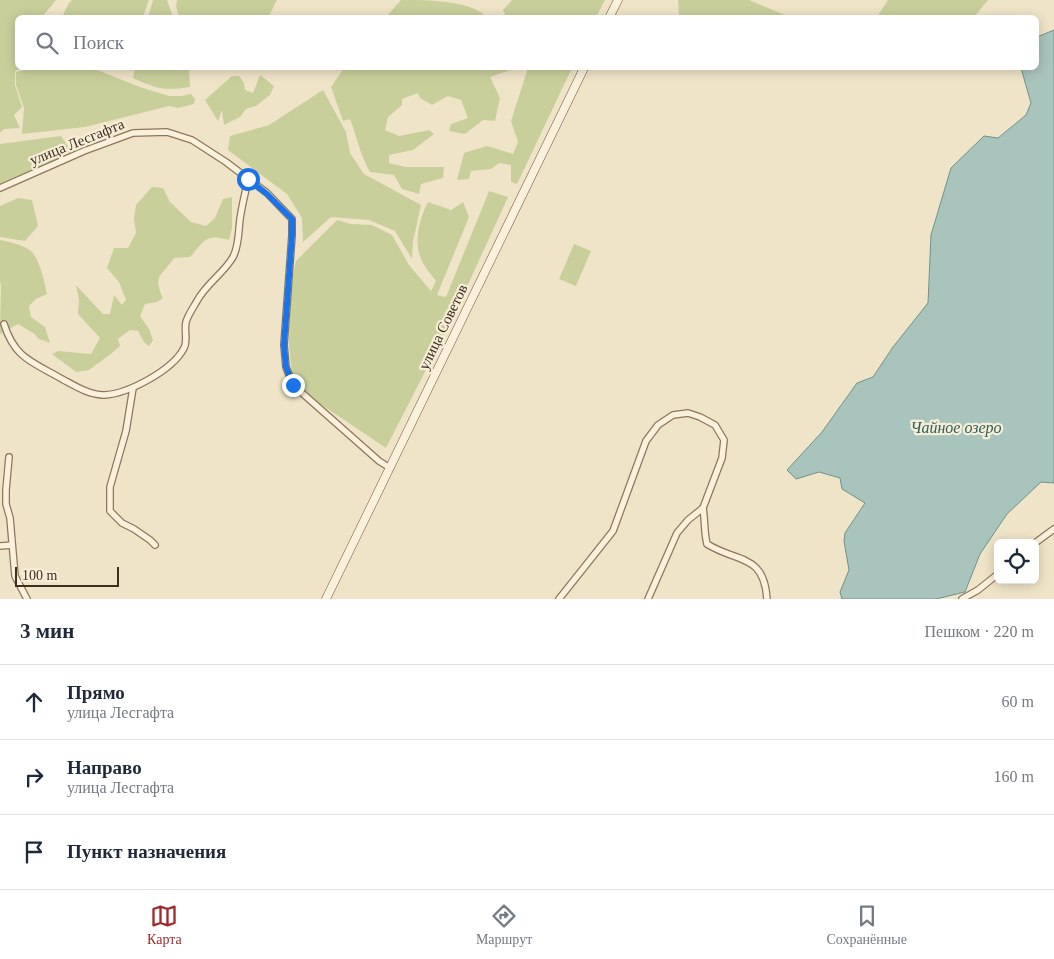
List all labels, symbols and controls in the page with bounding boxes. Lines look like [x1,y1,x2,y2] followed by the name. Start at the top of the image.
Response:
[15,15,1039,70] search box
[33,29,61,57] icon: search
[73,32,124,53] text: Поиск
[27,116,127,168] street label: улица Лесгафта
[237,168,260,191] route start
[415,282,471,372] street label: улица Советов
[282,374,305,397] route end
[910,419,1002,437] water label: Чайное озеро
[994,539,1039,584] map controls
[994,539,1039,584] button: locate
[15,564,119,587] scale bar
[22,568,57,583] text: 100 m
[20,619,74,643] text: 3 мин
[924,623,1034,640] text: Пешком · 220 m
[67,682,125,703] text: Прямо
[20,688,48,716] icon: ahead
[1002,693,1034,710] text: 60 m
[67,704,174,721] text: улица Лесгафта
[67,757,142,778] text: Направо
[20,763,48,791] icon: right
[994,768,1034,785] text: 160 m
[67,779,174,796] text: улица Лесгафта
[20,838,48,866] icon: arrive
[67,841,226,862] text: Пункт назначения
[147,902,182,948] tab: Карта
[476,902,532,948] tab: Маршрут
[826,902,907,948] tab: Сохранённые

